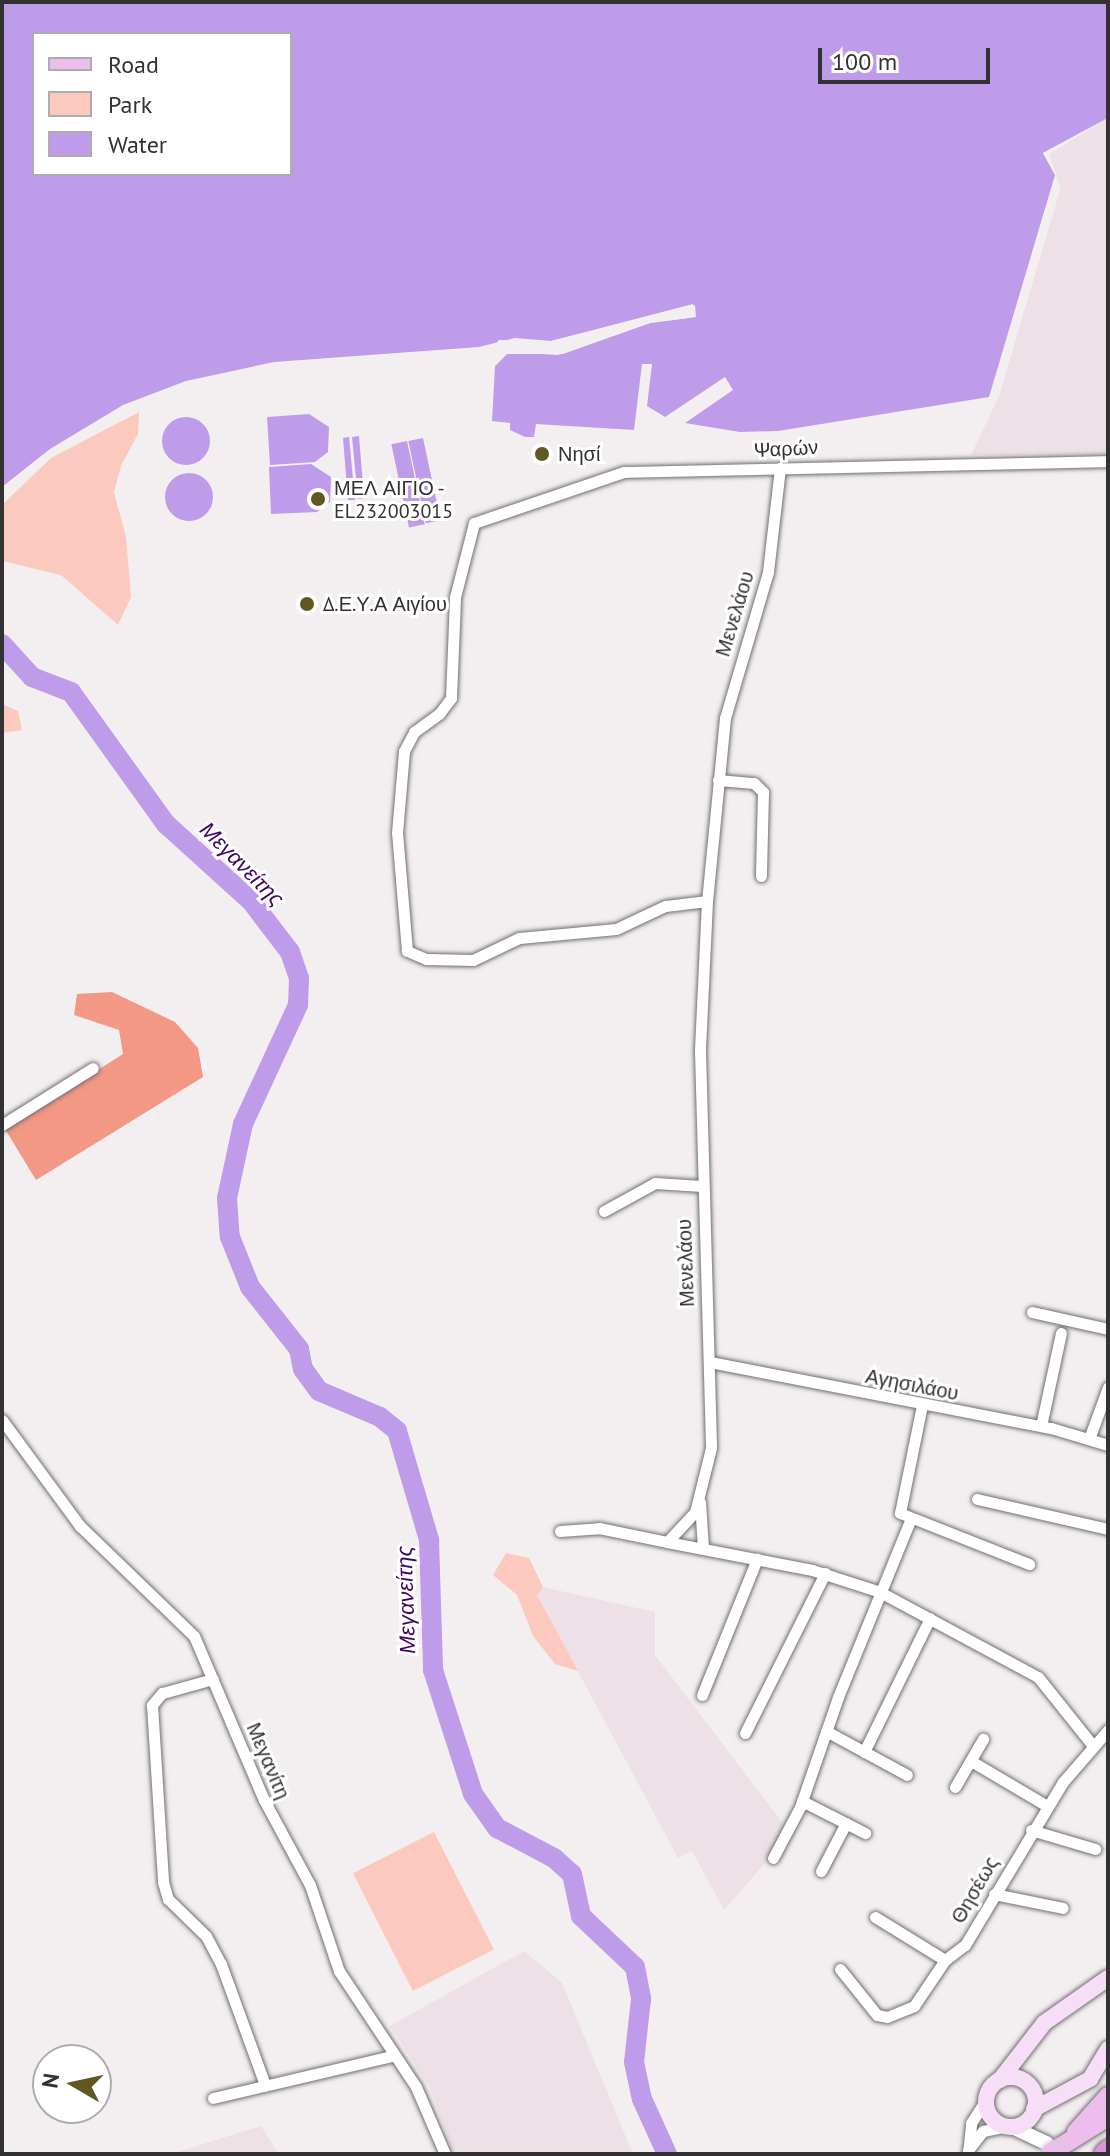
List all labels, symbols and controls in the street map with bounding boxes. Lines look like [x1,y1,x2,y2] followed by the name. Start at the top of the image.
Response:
[32,32,292,176] legend
[822,32,994,82] scale bar
[832,46,897,77] text: 100 m
[108,49,159,80] text: Road
[108,89,152,120] text: Park
[108,129,167,160] text: Water
[753,435,819,463] street label: Ψαρών
[558,442,600,466] place label: Νησί
[533,445,551,463] marker: Νησί
[334,476,453,523] place label: ΜΕΛ ΑΙΓΙΟ - EL232003015
[309,490,327,508] marker: ΜΕΛ ΑΙΓΙΟ - EL232003015
[711,569,759,659] street label: Μενελάου
[323,592,447,616] place label: Δ.Ε.Υ.Α Αιγίου
[298,595,316,613] marker: Δ.Ε.Υ.Α Αιγίου
[194,816,290,912] water label: Μεγανείτης
[672,1219,700,1307] street label: Μενελάου
[863,1364,961,1406] street label: Αγησιλάου
[391,1545,421,1655] water label: Μεγανείτης
[241,1719,295,1803] street label: Μεγανίτη
[946,1852,1004,1928] street label: Θησέως
[32,2044,112,2124] north arrow
[35,2071,65,2090] text: N

